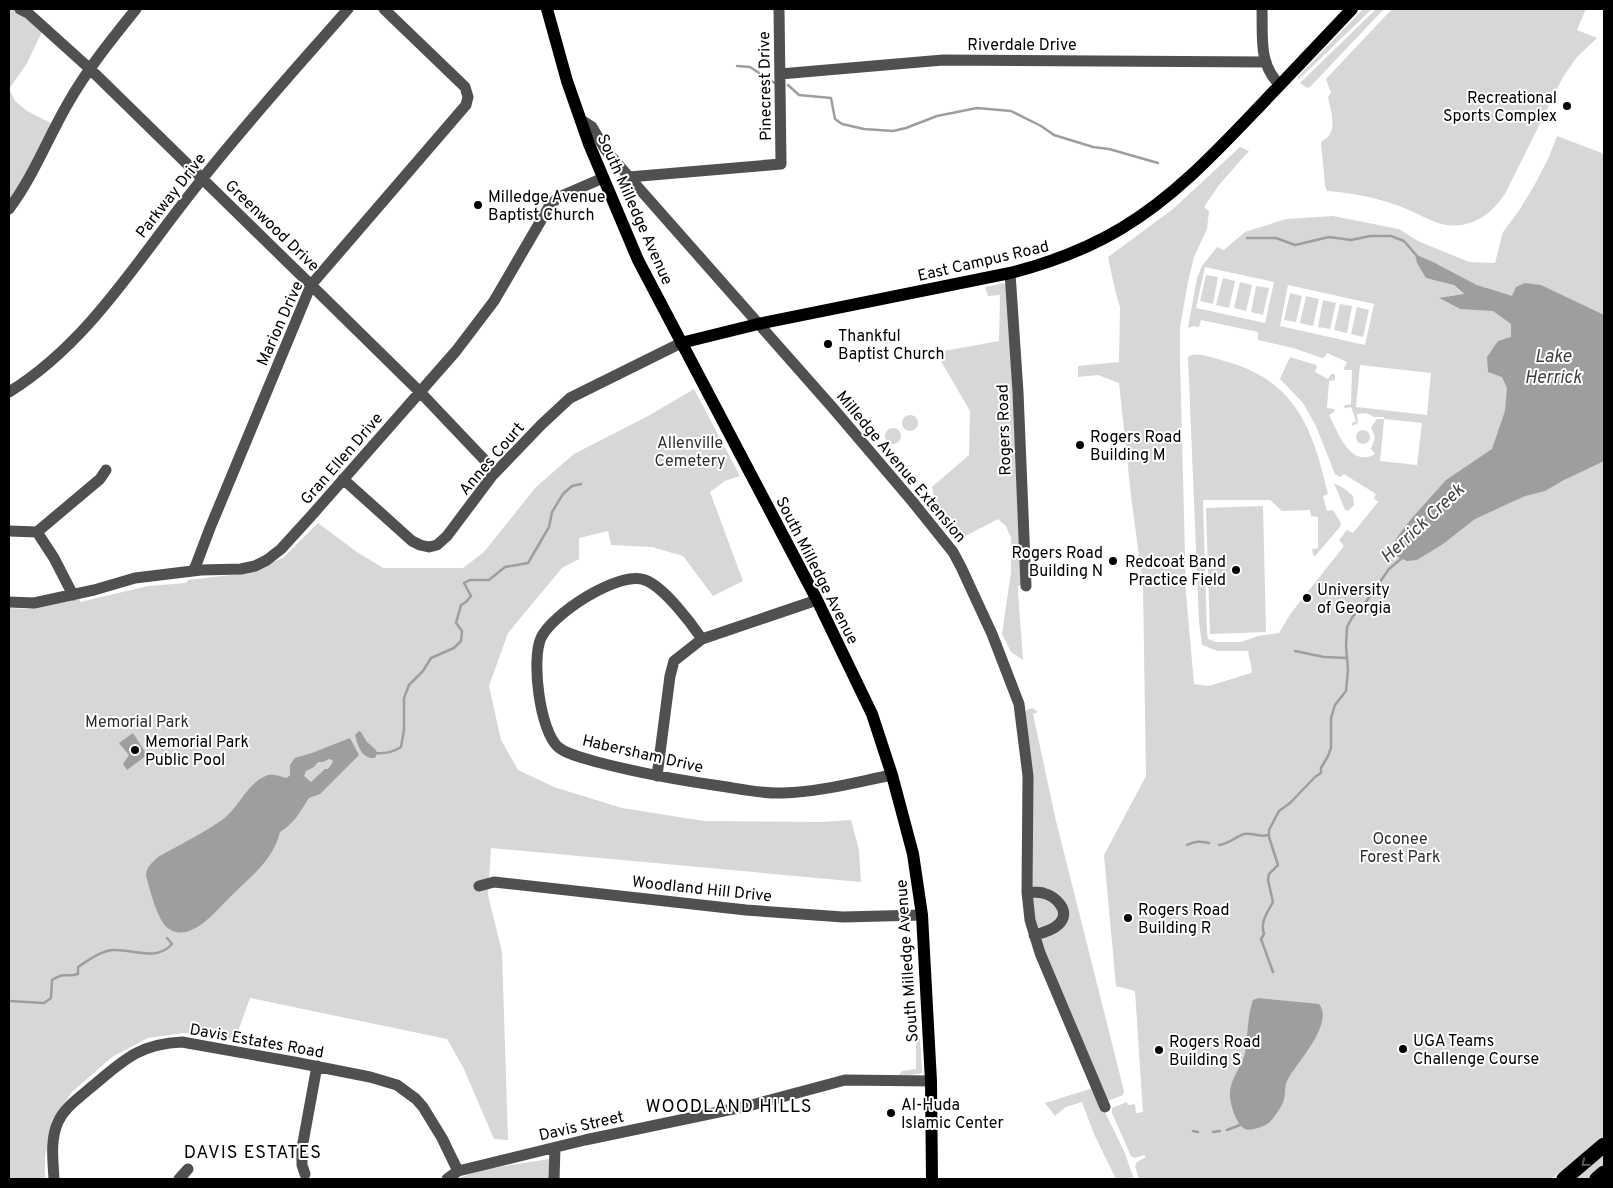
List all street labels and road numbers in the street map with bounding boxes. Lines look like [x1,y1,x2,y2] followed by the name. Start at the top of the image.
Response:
[755,31,777,141] street label: Pinecrest Drive
[967,36,1077,56] street label: Riverdale Drive
[592,131,676,288] street label: South Milledge Avenue
[132,150,211,243] street label: Parkway Drive
[220,176,323,277] street label: Greenwood Drive
[916,237,1051,287] street label: East Campus Road
[253,278,308,369] street label: Marion Drive
[993,384,1017,476] street label: Rogers Road
[831,387,970,547] street label: Milledge Avenue Extension
[297,409,388,510] street label: Gran Ellen Drive
[455,419,530,500] street label: Annes Court
[770,494,862,648] street label: South Milledge Avenue
[580,731,705,779] street label: Habersham Drive
[631,873,773,907] street label: Woodland Hill Drive
[892,879,924,1043] street label: South Milledge Avenue
[188,1020,325,1064] street label: Davis Estates Road
[537,1107,626,1146] street label: Davis Street

